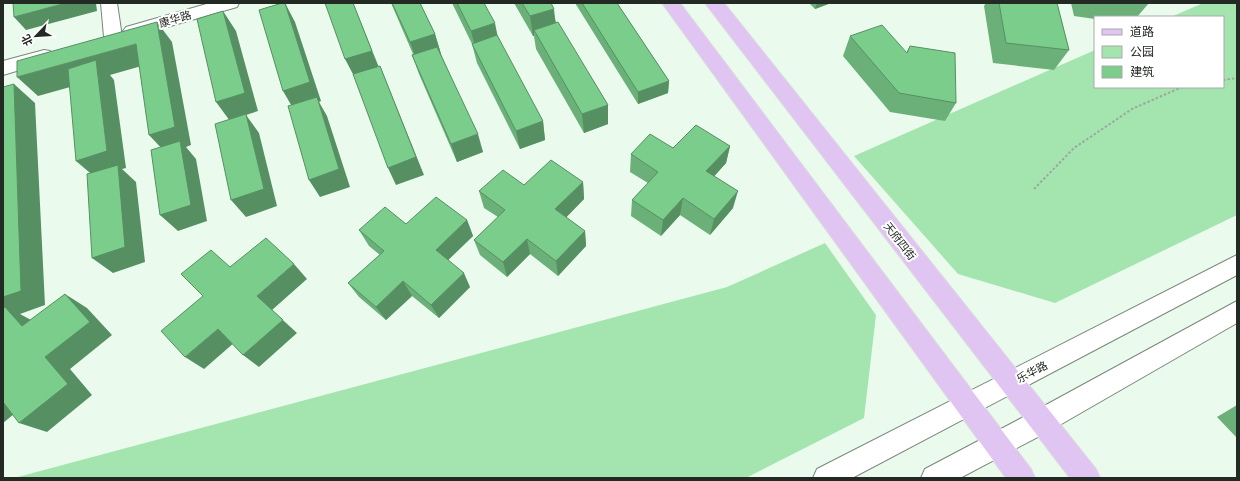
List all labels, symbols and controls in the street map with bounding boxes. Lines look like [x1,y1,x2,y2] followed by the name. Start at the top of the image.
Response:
[157,9,193,31] street label: 康华路
[16,16,56,56] north arrow
[1094,16,1224,88] legend
[1130,25,1154,41] text: 道路
[19,32,37,48] text: 北
[1130,45,1154,61] text: 公园
[1130,65,1154,81] text: 建筑
[880,220,918,263] street label: 天府四街
[1015,359,1050,387] street label: 乐华路

